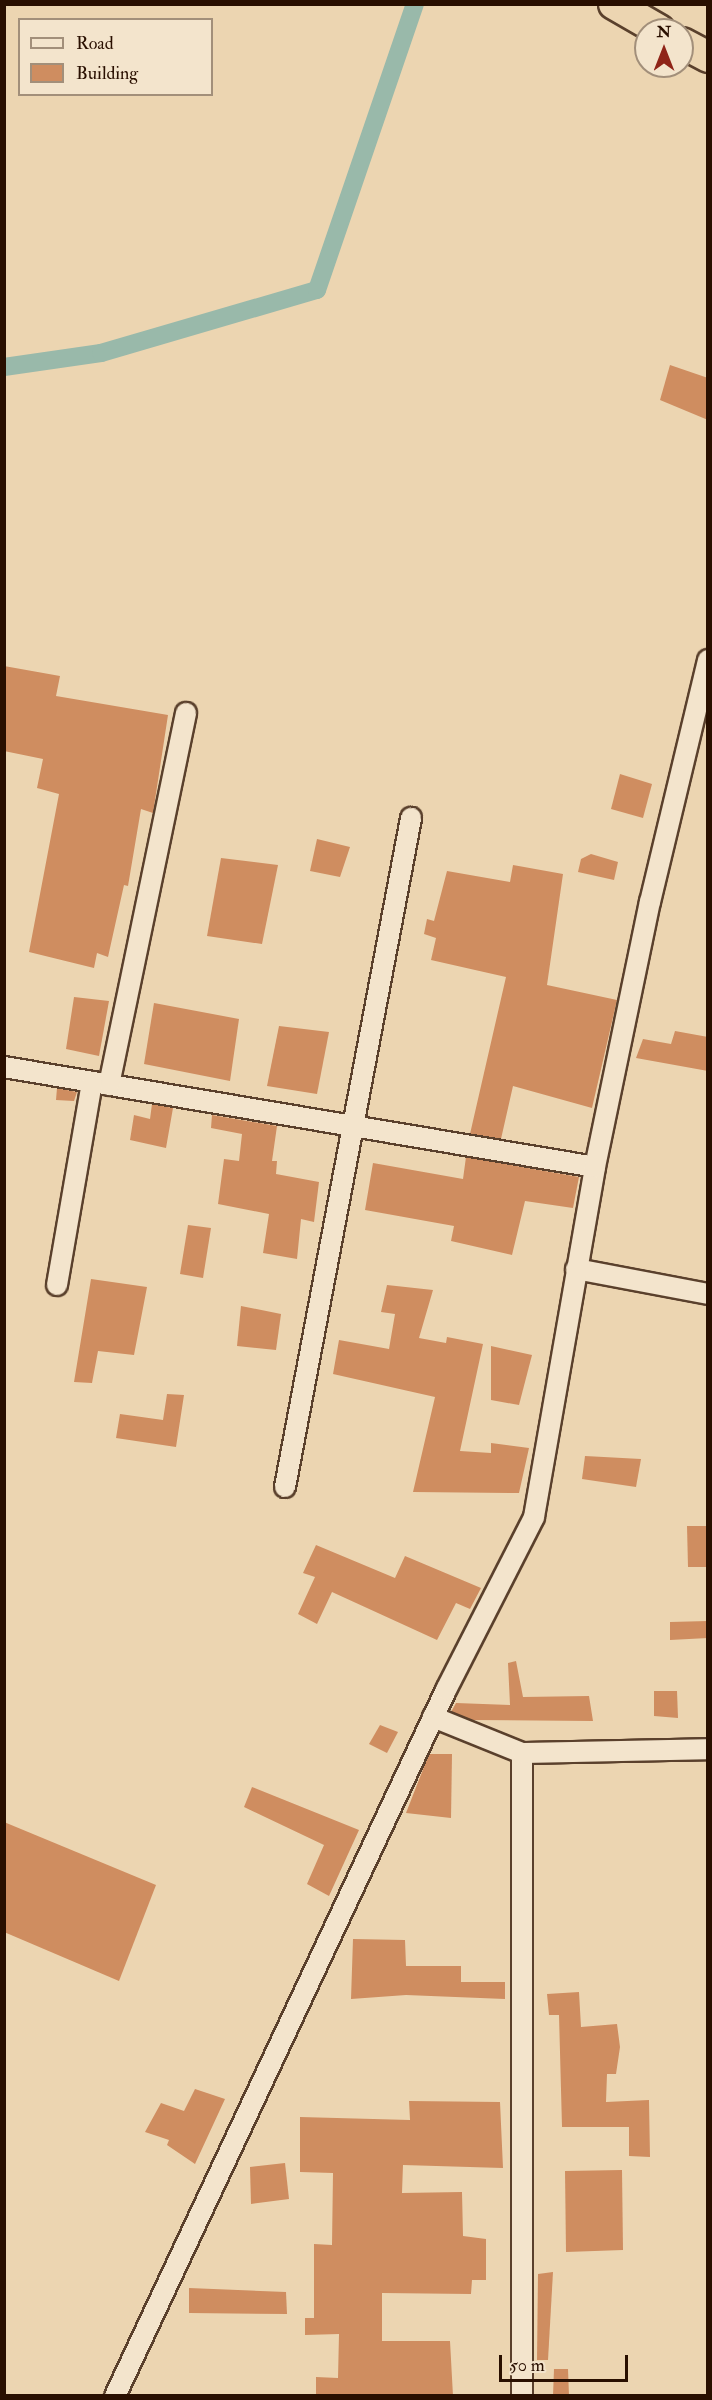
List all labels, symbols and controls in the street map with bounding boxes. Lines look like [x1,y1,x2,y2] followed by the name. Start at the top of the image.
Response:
[18,18,213,96] legend
[634,18,694,78] north arrow
[657,22,671,42] text: N
[76,32,114,55] text: Road
[76,62,138,85] text: Building
[502,2343,631,2381] scale bar
[510,2354,545,2377] text: 50 m

